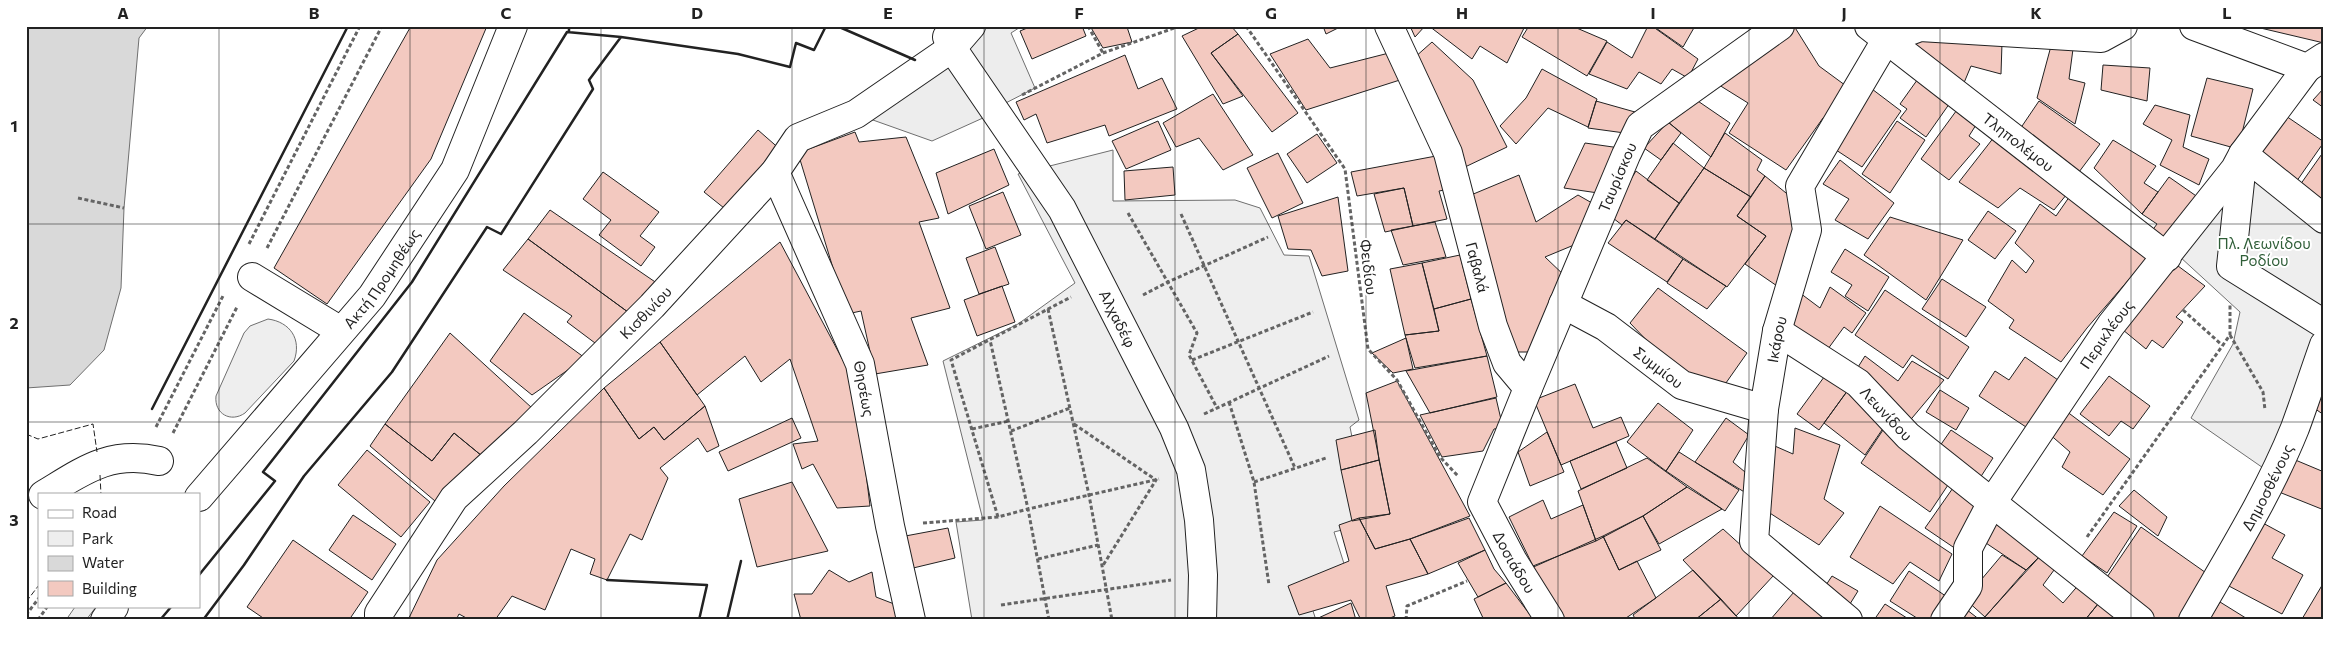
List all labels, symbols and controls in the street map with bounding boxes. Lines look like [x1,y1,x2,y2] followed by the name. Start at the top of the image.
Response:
[117,3,129,22] text: A
[309,3,320,22] text: B
[501,3,512,22] text: C
[691,3,703,22] text: D
[883,3,893,22] text: E
[1074,3,1084,22] text: F
[1265,3,1277,22] text: G
[1456,3,1468,22] text: H
[1650,3,1656,22] text: I
[1841,3,1847,22] text: J
[2030,3,2042,22] text: K
[2222,3,2232,22] text: L
[1979,109,2058,175] street label: Τληπολέμου
[10,116,18,135] text: 1
[1594,139,1640,215] street label: Ταυρίσκου
[339,225,423,332] street label: Ακτή Προμηθέως
[2217,234,2311,269] park label: Πλ. Λεωνίδου Ροδίου
[1357,238,1381,296] street label: Φειδίου
[1462,240,1493,294] street label: Γαβαλά
[616,282,675,342] street label: Κισθινίου
[1096,287,1140,350] street label: Αλχαδέφ
[2075,296,2137,372] street label: Περικλέους
[9,313,19,332] text: 2
[1763,314,1790,364] street label: Ικάρου
[1630,343,1687,392] street label: Συμμίου
[851,359,879,418] street label: Θησέως
[1857,383,1916,444] street label: Λεωνίδου
[2237,441,2296,534] street label: Δημοσθένους
[38,493,200,608] legend
[82,503,117,521] text: Road
[9,510,19,529] text: 3
[1490,528,1540,596] street label: Δοσιάδου
[82,529,113,547] text: Park
[82,553,124,571] text: Water
[82,579,137,597] text: Building

